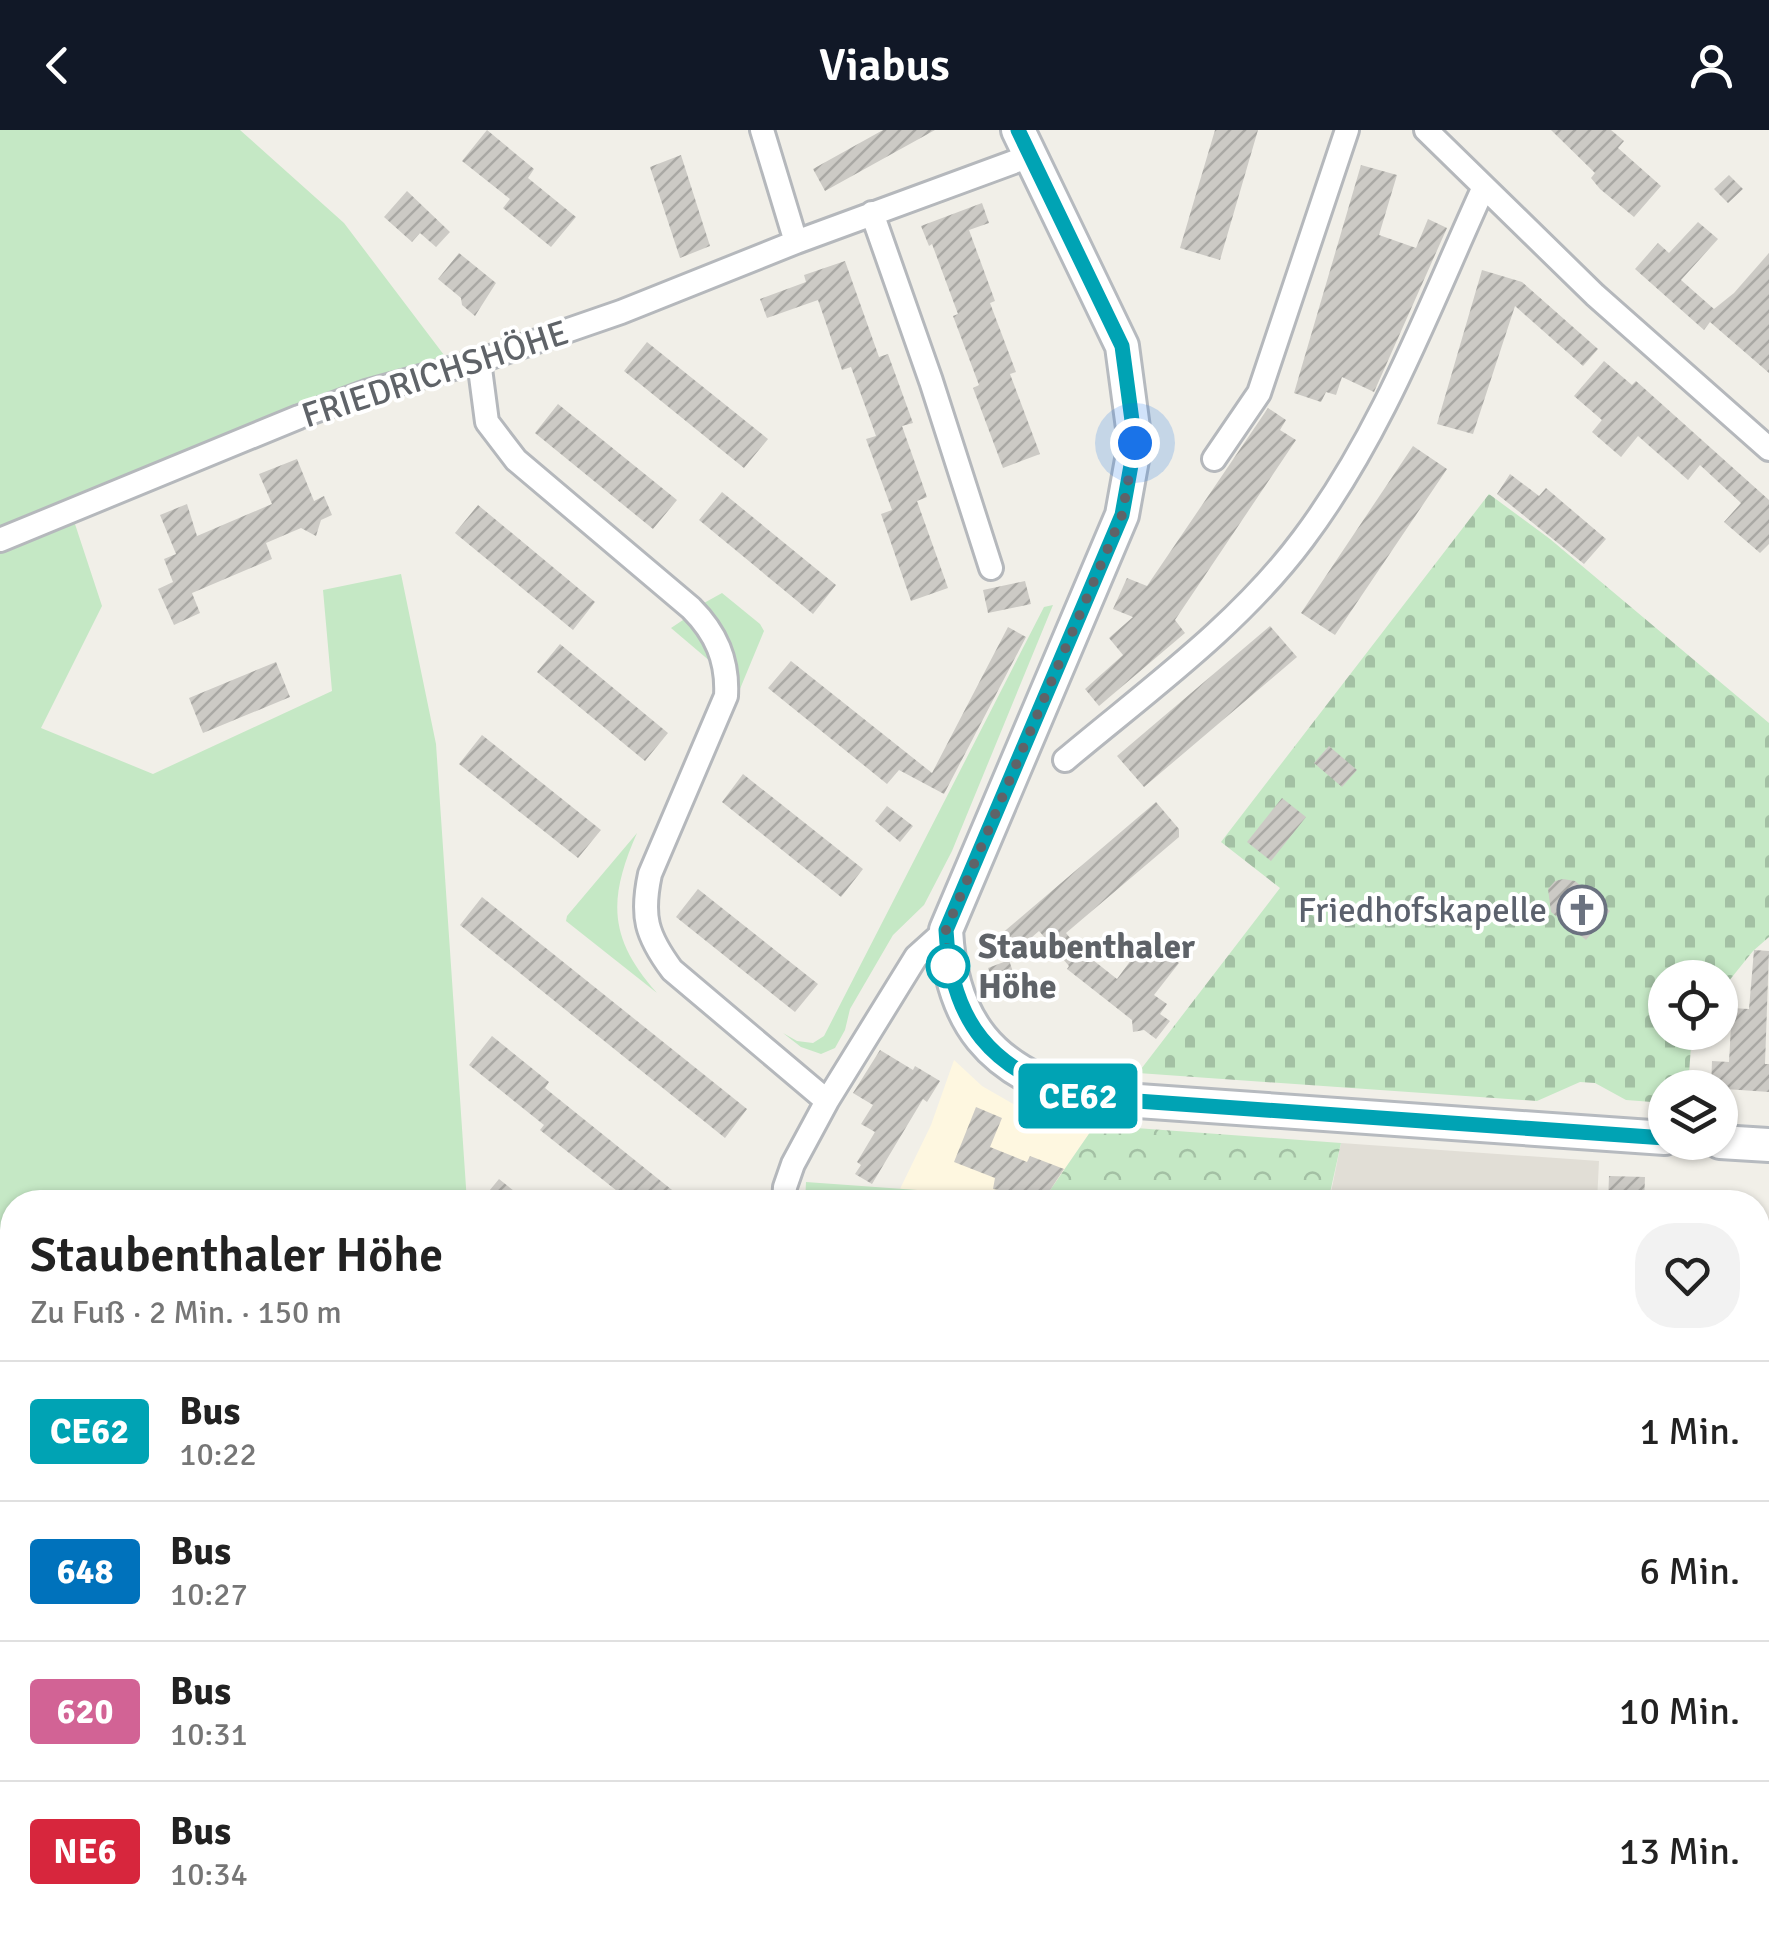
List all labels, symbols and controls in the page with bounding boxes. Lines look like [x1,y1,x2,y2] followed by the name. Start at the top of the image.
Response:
[30,38,85,93] icon: back
[819,38,950,93] text: Viabus
[1684,38,1739,93] icon: person
[296,311,574,437] street label: FRIEDRICHSHÖHE
[1110,418,1160,468] your location
[1556,884,1608,936] church icon: Friedhofskapelle
[1298,889,1547,932] place label: Friedhofskapelle
[978,925,1195,1008] place label: Staubenthaler Höhe
[927,945,969,987] marker: Staubenthaler Höhe
[1648,960,1738,1160] map controls
[1648,960,1738,1050] button: locate
[1008,1064,1148,1128] line badge: CE62
[1648,1070,1738,1160] button: layers
[1038,1075,1118,1118] text: CE62
[1635,1223,1740,1328] button: heart
[30,1226,443,1285] text: Staubenthaler Höhe
[30,1293,342,1332] text: Zu Fuß · 2 Min. · 150 m
[179,1388,240,1435] text: Bus
[1639,1408,1740,1455] text: 1 Min.
[50,1410,129,1453] text: CE62
[179,1435,257,1474] text: 10:22
[170,1528,231,1575] text: Bus
[1639,1548,1740,1595] text: 6 Min.
[57,1550,113,1593] text: 648
[170,1575,248,1614] text: 10:27
[170,1668,231,1715] text: Bus
[1619,1688,1740,1735] text: 10 Min.
[57,1690,113,1733] text: 620
[170,1715,248,1754] text: 10:31
[170,1808,231,1855] text: Bus
[1619,1828,1740,1875] text: 13 Min.
[53,1830,117,1873] text: NE6
[170,1855,248,1894] text: 10:34

